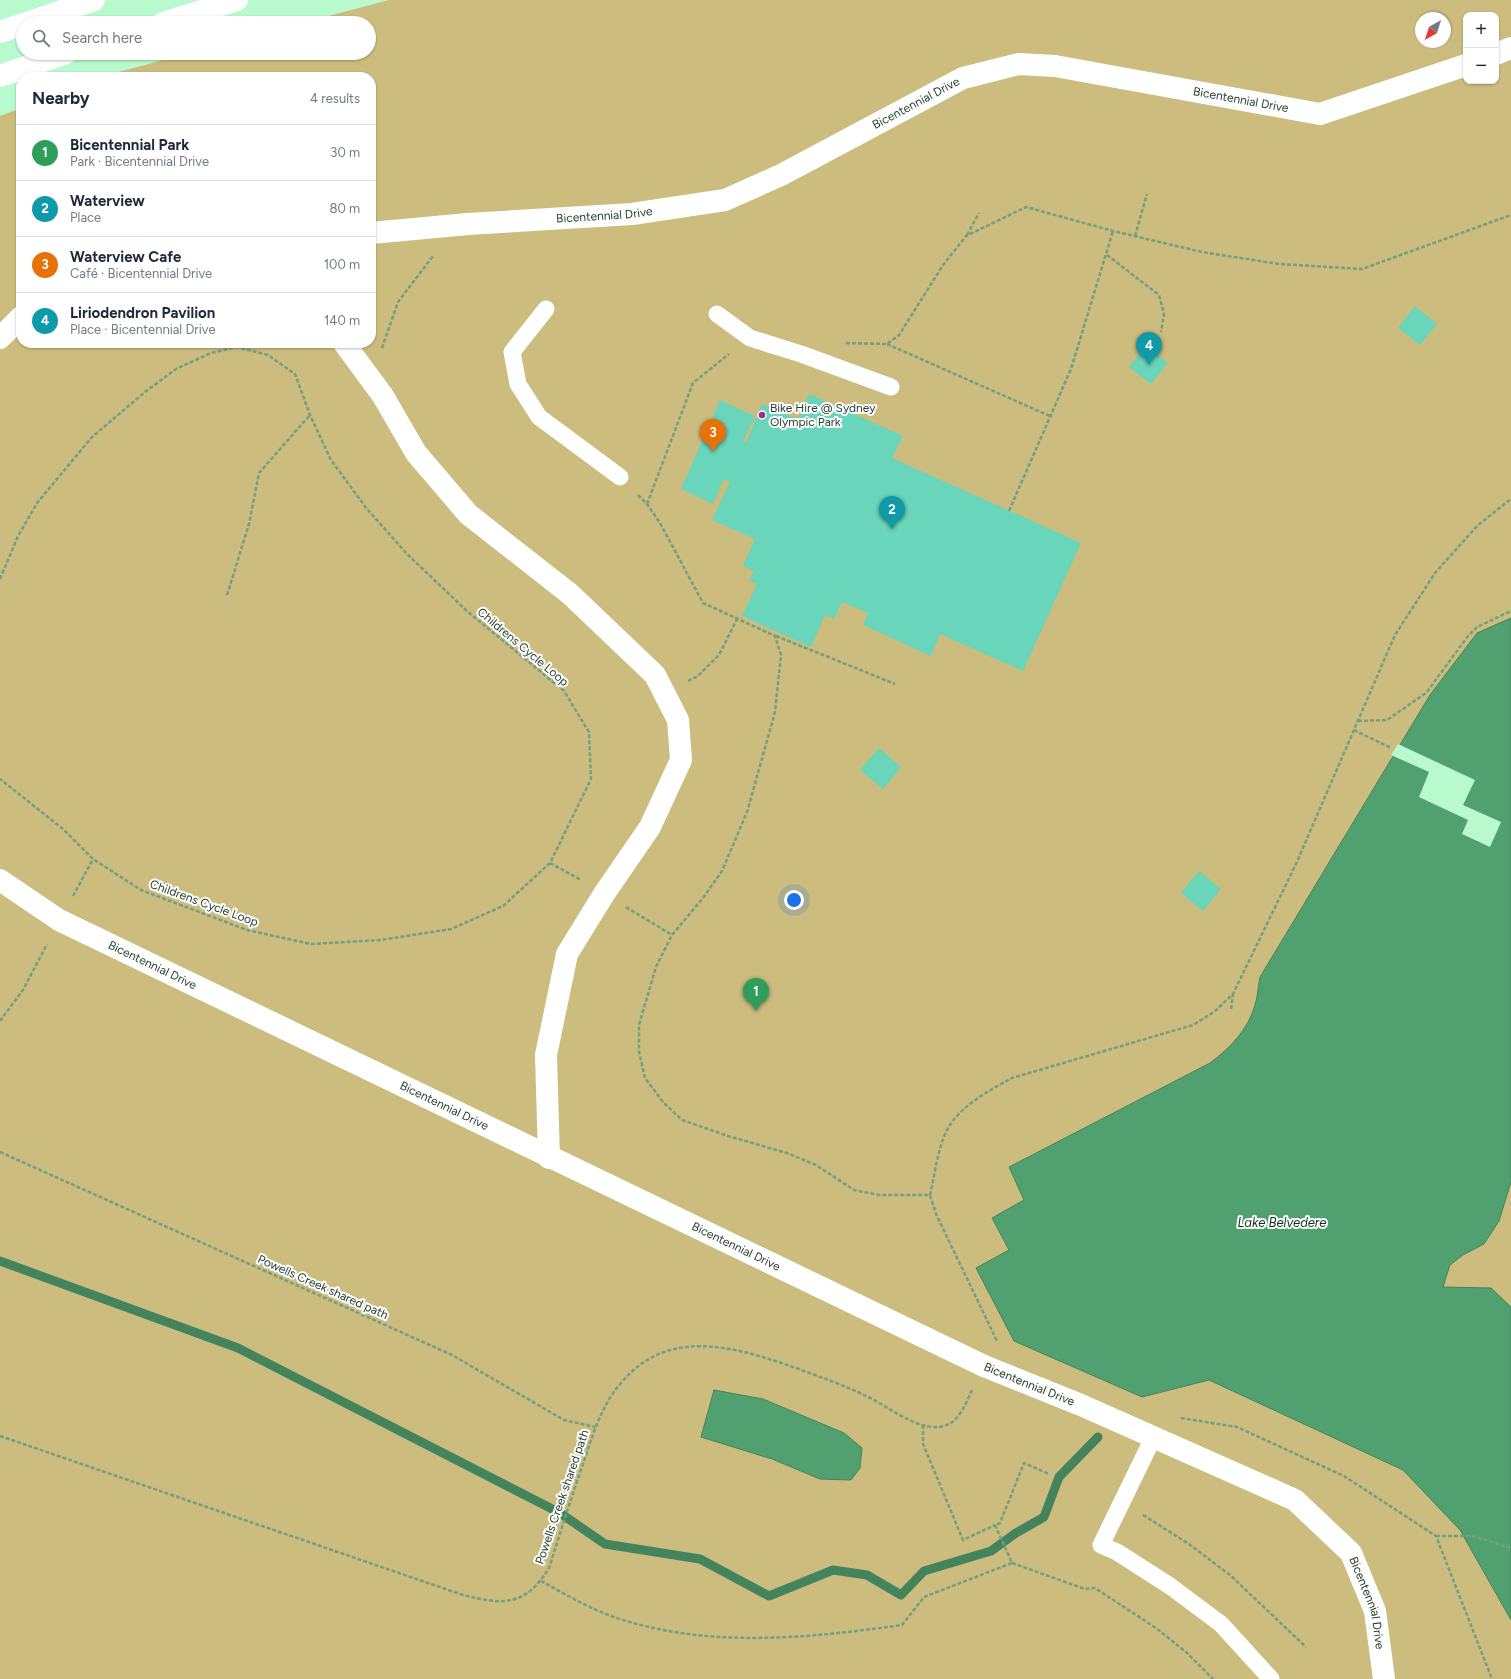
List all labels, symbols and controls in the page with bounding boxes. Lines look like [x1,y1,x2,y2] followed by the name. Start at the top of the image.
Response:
[1415,12,1451,48] north arrow
[1463,12,1499,84] map controls
[1463,12,1499,48] button: +
[16,16,376,60] search box
[30,27,52,49] icon: search
[62,29,142,47] text: Search here
[1463,48,1499,84] button: −
[870,74,962,132] street label: Bicentennial Drive
[1192,84,1290,115] street label: Bicentennial Drive
[32,88,90,108] text: Nearby
[310,91,360,106] text: 4 results
[70,136,189,154] text: Bicentennial Park
[42,145,48,160] text: 1
[330,145,360,160] text: 30 m
[70,154,209,169] text: Park · Bicentennial Drive
[70,192,145,210] text: Waterview
[41,201,49,216] text: 2
[329,201,360,216] text: 80 m
[556,204,654,226] street label: Bicentennial Drive
[70,210,101,225] text: Place
[70,248,181,266] text: Waterview Cafe
[41,257,49,272] text: 3
[324,257,360,272] text: 100 m
[70,266,212,281] text: Café · Bicentennial Drive
[70,304,215,322] text: Liriodendron Pavilion
[41,313,49,328] text: 4
[324,313,360,328] text: 140 m
[70,322,215,337] text: Place · Bicentennial Drive
[1136,332,1162,365] pin: 4
[770,401,876,429] place label: Bike Hire @ Sydney Olympic Park
[757,410,767,420] marker: Bike Hire @ Sydney Olympic Park
[700,419,726,452] pin: 3
[879,496,905,529] pin: 2
[475,605,571,689] street label: Childrens Cycle Loop
[148,877,260,929] street label: Childrens Cycle Loop
[784,890,804,910] your location
[106,938,199,993] street label: Bicentennial Drive
[743,978,769,1011] pin: 1
[398,1078,491,1133] street label: Bicentennial Drive
[1238,1215,1326,1230] water label: Lake Belvedere
[690,1219,783,1274] street label: Bicentennial Drive
[256,1252,391,1322] street label: Powells Creek shared path
[982,1360,1077,1409] street label: Bicentennial Drive
[532,1428,592,1566] street label: Powells Creek shared path
[1346,1555,1387,1651] street label: Bicentennial Drive

